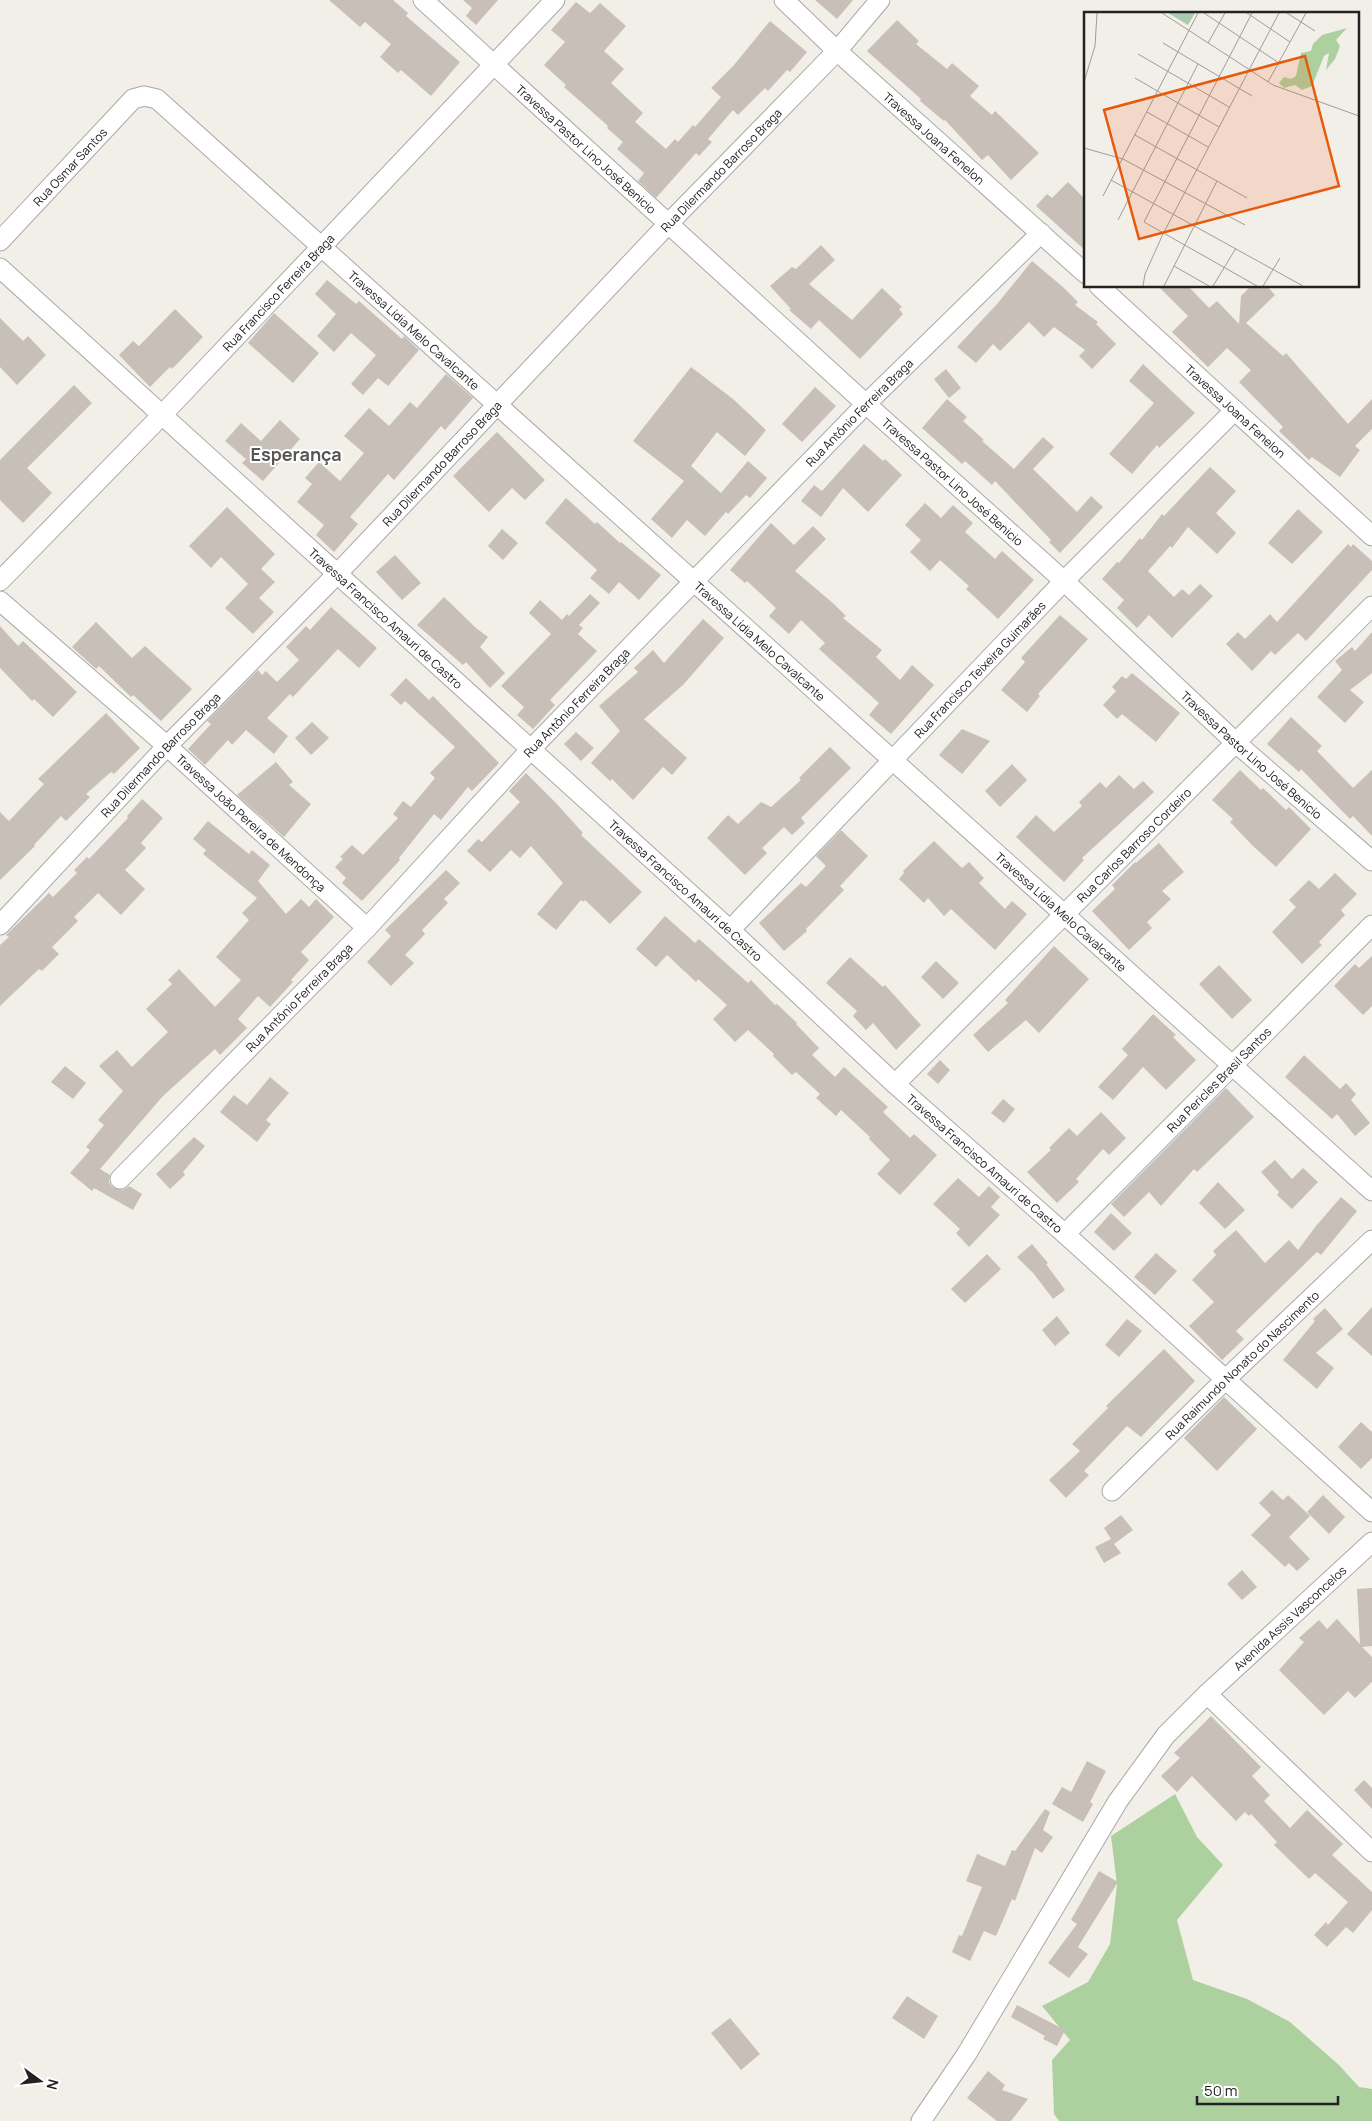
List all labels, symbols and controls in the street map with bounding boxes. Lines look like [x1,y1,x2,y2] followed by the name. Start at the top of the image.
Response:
[1084,12,1360,288] inset map
[512,80,660,217] street label: Travessa Pastor Lino José Benicio
[880,88,989,188] street label: Travessa Joana Fenelon
[656,104,785,235] street label: Rua Dilermando Barroso Braga
[29,124,111,209] street label: Rua Osmar Santos
[219,230,338,355] street label: Rua Francisco Ferreira Braga
[345,266,484,394] street label: Travessa Lídia Melo Cavalcante
[802,354,916,470] street label: Rua Antônio Ferreira Braga
[1181,360,1290,461] street label: Travessa Joana Fenelon
[378,397,505,530] street label: Rua Dilermando Barroso Braga
[878,414,1027,549] street label: Travessa Pastor Lino José Benicio
[250,442,342,466] district label: Esperança
[305,544,467,692] street label: Travessa Francisco Amauri de Castro
[691,577,829,705] street label: Travessa Lídia Melo Cavalcante
[910,597,1049,741] street label: Rua Francisco Teixeira Guimarães
[519,644,633,761] street label: Rua Antônio Ferreira Braga
[1177,687,1326,823] street label: Travessa Pastor Lino José Benicio
[97,688,224,821] street label: Rua Dilermando Barroso Braga
[173,750,330,895] street label: Travessa João Pereira de Mendonça
[1073,784,1195,906] street label: Rua Carlos Barroso Cordeiro
[605,816,766,965] street label: Travessa Francisco Amauri de Castro
[992,848,1131,975] street label: Travessa Lídia Melo Cavalcante
[242,939,356,1055] street label: Rua Antônio Ferreira Braga
[1163,1023,1275,1136] street label: Rua Pericles Brasil Santos
[903,1090,1066,1237] street label: Travessa Francisco Amauri de Castro
[1161,1286,1323,1443] street label: Rua Raimundo Nonato do Nascimento
[1230,1561,1350,1674] street label: Avenida Assis Vasconcelos
[15,2056,65,2106] north arrow
[1197,2074,1338,2106] scale bar
[43,2077,64,2092] text: N
[1204,2080,1238,2101] text: 50 m

